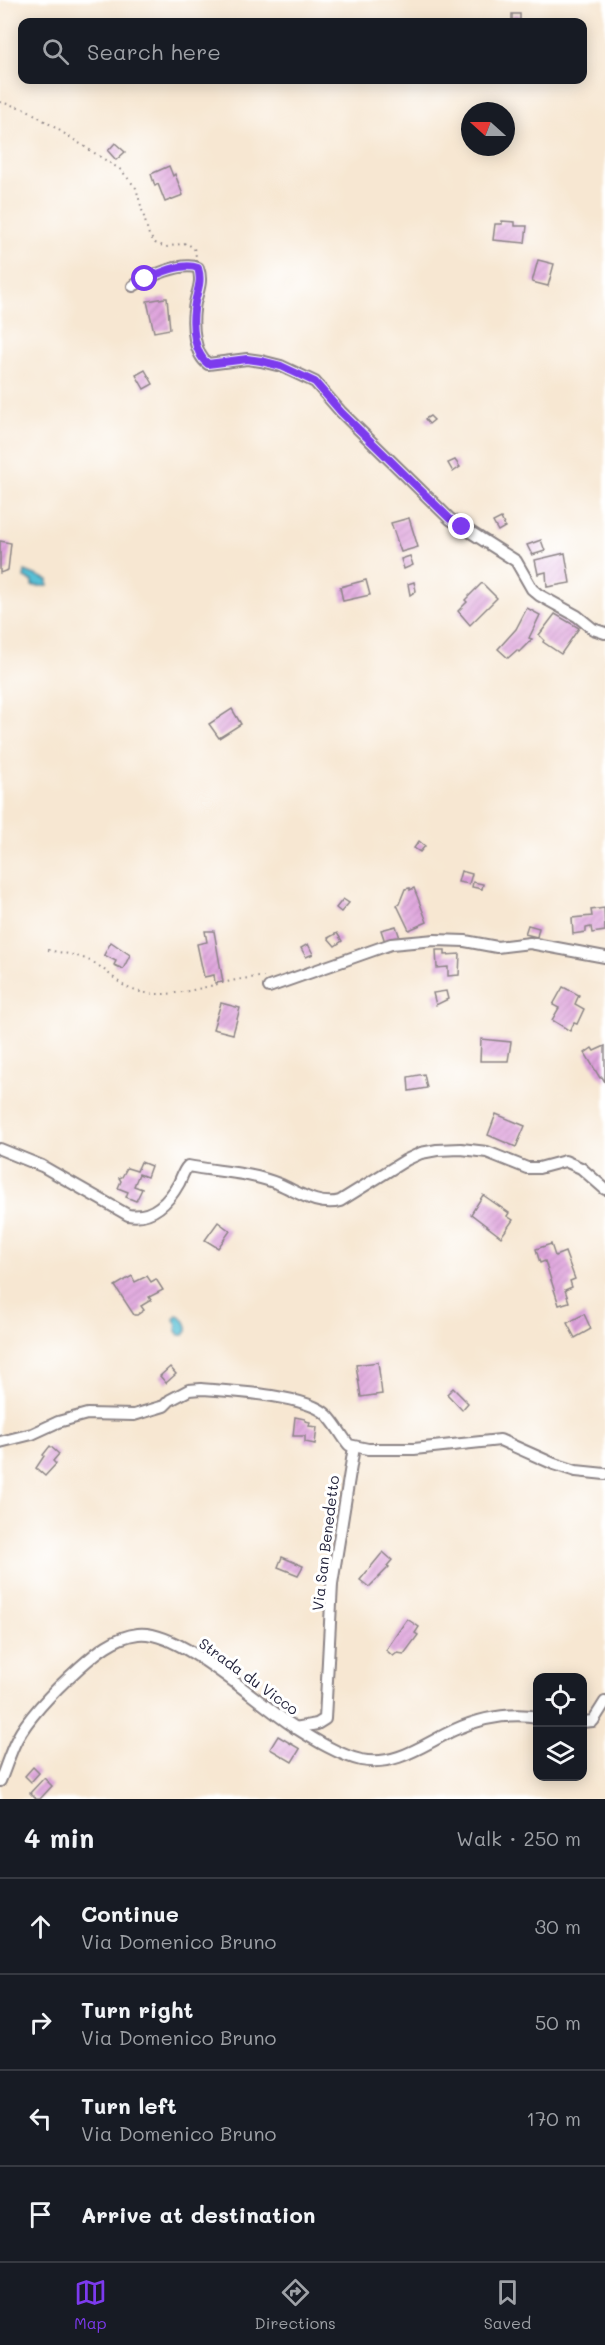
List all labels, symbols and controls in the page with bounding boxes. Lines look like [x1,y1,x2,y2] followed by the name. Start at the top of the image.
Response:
[18,18,587,84] search box
[39,35,72,68] icon: search
[87,37,221,66] text: Search here
[461,102,515,156] north arrow
[131,265,157,291] route start
[448,513,474,539] route end
[307,1474,343,1612] street label: Via San Benedetto
[195,1633,303,1719] street label: Strada du Vicco
[533,1673,587,1781] map controls
[533,1673,587,1727] button: locate
[533,1727,587,1781] button: layers
[24,1821,94,1855] text: 4 min
[456,1825,581,1851] text: Walk · 250 m
[81,1899,179,1928] text: Continue
[24,1910,57,1943] icon: ahead
[535,1913,581,1939] text: 30 m
[81,1928,276,1954] text: Via Domenico Bruno
[81,1995,193,2024] text: Turn right
[24,2006,57,2039] icon: right
[535,2009,581,2035] text: 50 m
[81,2024,276,2050] text: Via Domenico Bruno
[81,2091,177,2120] text: Turn left
[24,2102,57,2135] icon: left
[526,2105,581,2131] text: 170 m
[81,2120,276,2146] text: Via Domenico Bruno
[24,2198,57,2231] icon: arrive
[81,2200,316,2229] text: Arrive at destination
[74,2276,107,2333] tab: Map
[255,2276,336,2333] tab: Directions
[484,2276,531,2333] tab: Saved

